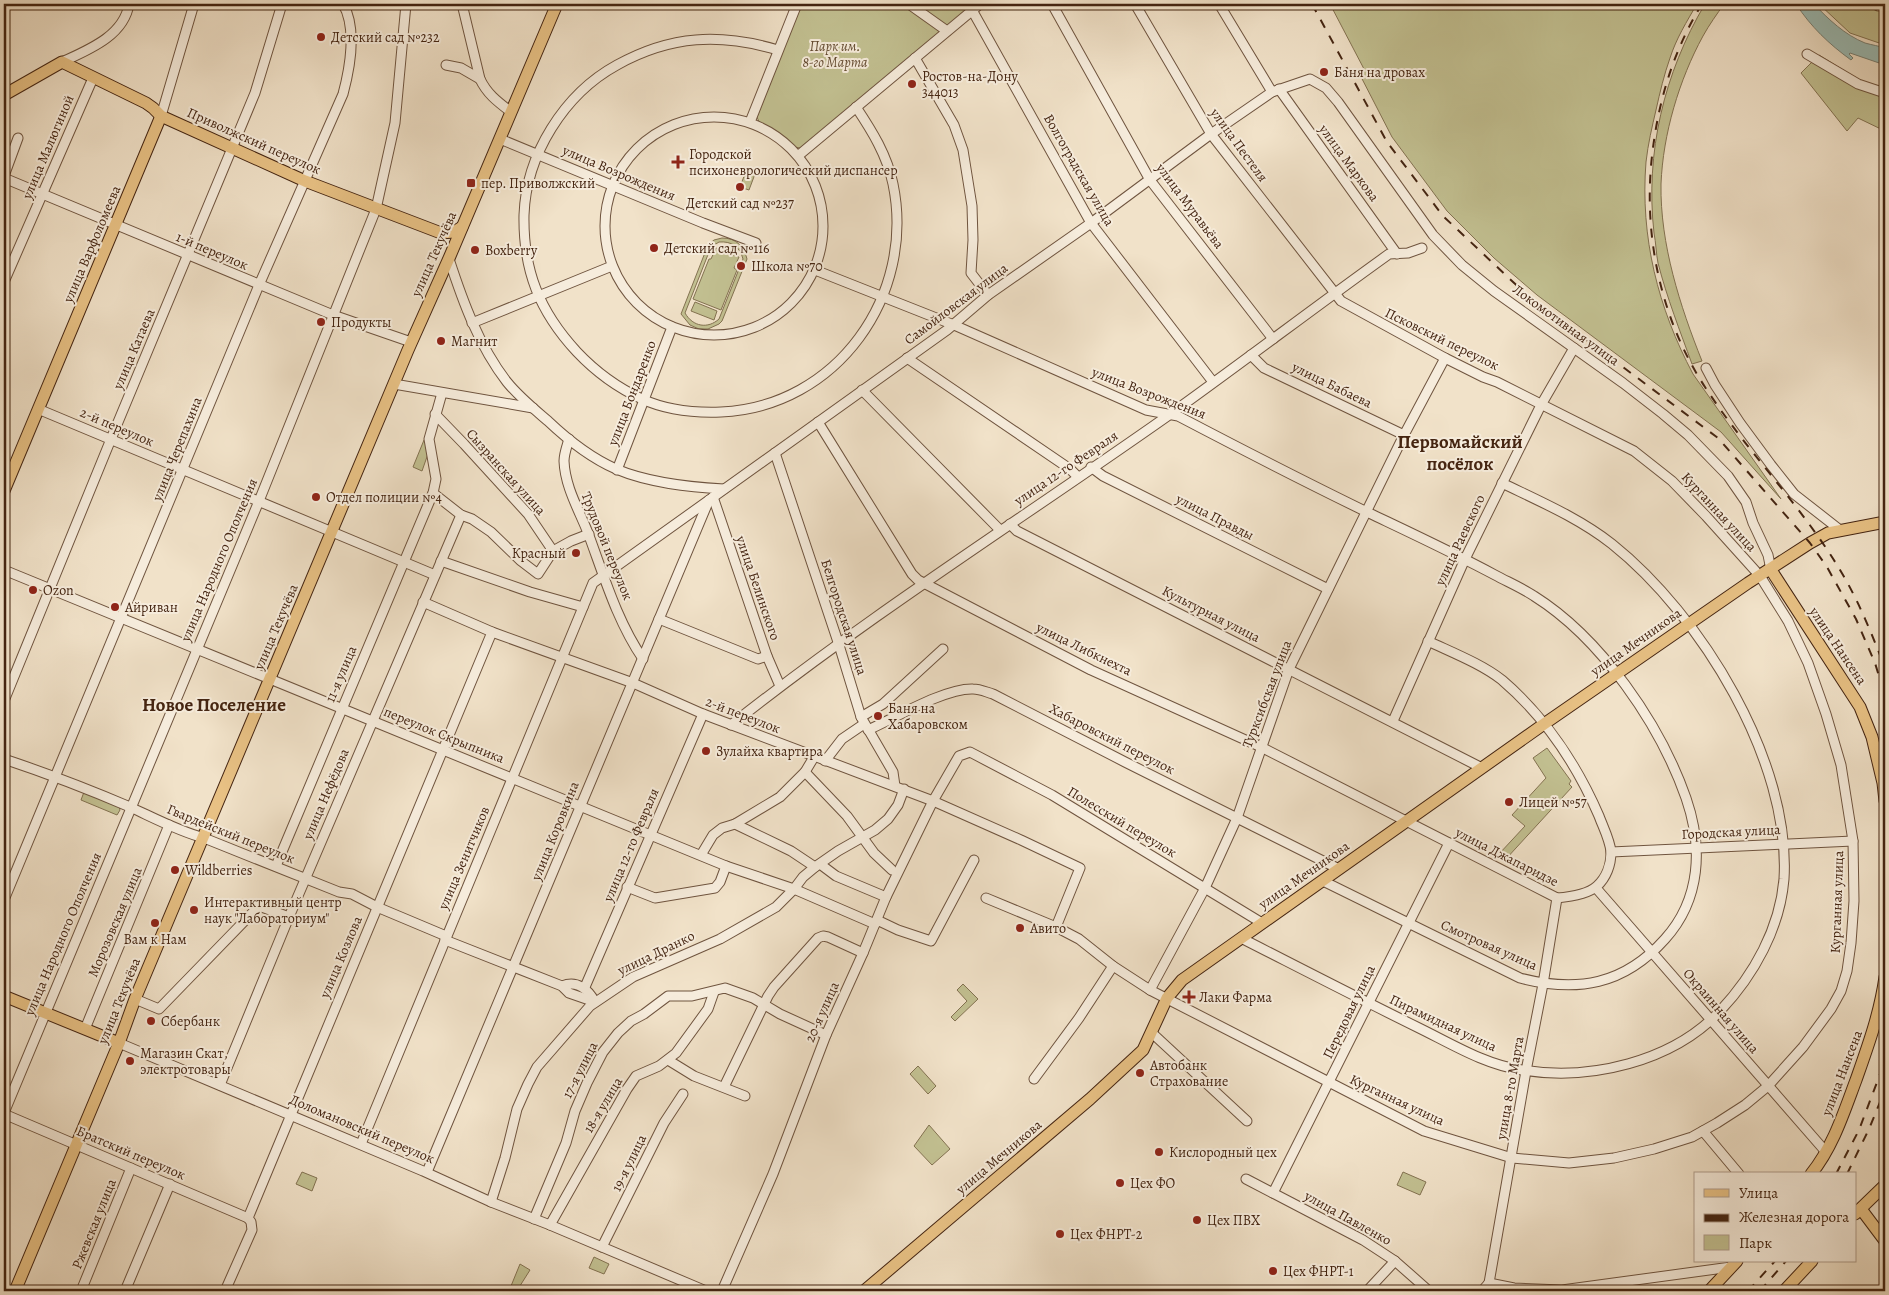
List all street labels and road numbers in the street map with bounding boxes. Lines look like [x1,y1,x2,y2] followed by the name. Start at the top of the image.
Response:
[17,92,79,203] street label: улица Малюгиной
[184,103,324,179] street label: Приволжский переулок
[1205,103,1272,186] street label: улица Пестеля
[1039,110,1119,230] street label: Волгоградская улица
[1314,120,1384,206] street label: улица Маркова
[559,140,679,205] street label: улица Возрождения
[1151,159,1229,253] street label: улица Муравьёва
[58,182,125,306] street label: улица Варфоломеева
[406,208,462,301] street label: улица Текучёва
[173,227,251,275] street label: 1-й переулок
[900,258,1012,349] street label: Самойловская улица
[1509,280,1624,370] street label: Локомотивная улица
[1382,303,1502,375] street label: Псковский переулок
[108,305,160,393] street label: улица Катаева
[603,338,661,449] street label: улица Бондаренко
[1288,357,1376,413] street label: улица Бабаева
[1088,362,1209,424] street label: улица Возрождения
[147,394,207,505] street label: улица Черепахина
[77,403,157,451] street label: 2-й переулок
[462,425,550,520] street label: Сызранская улица
[1010,426,1122,510] street label: улица 12-го Февраля
[1677,468,1761,556] street label: Курганная улица
[176,475,262,645] street label: улица Народного Ополчения
[577,489,637,603] street label: Трудовой переулок
[1172,489,1257,545] street label: улица Правды
[1430,491,1489,590] street label: улица Раевского
[731,532,785,643] street label: улица Белинского
[816,557,872,678] street label: Белгородская улица
[249,581,303,674] street label: улица Текучёва
[1159,581,1264,647] street label: Культурная улица
[1804,602,1871,689] street label: улица Нансена
[1586,603,1686,681] street label: улица Мечникова
[1032,617,1135,681] street label: улица Либкнехта
[1238,637,1296,751] street label: Турксибская улица
[321,642,362,705] street label: 11-я улица
[703,692,783,738] street label: 2-й переулок
[1046,699,1178,779] street label: Хабаровский переулок
[381,702,508,768] street label: переулок Скрыпника
[298,745,354,843] street label: улица Нефёдова
[526,778,584,884] street label: улица Коровкина
[1064,782,1180,862] street label: Полесский переулок
[598,785,664,906] street label: улица 12-го Февраля
[164,800,298,868] street label: Гвардейский переулок
[433,803,494,913] street label: улица Зенитчиков
[1681,820,1782,844] street label: Городская улица
[1451,822,1562,891] street label: улица Джапаридзе
[1254,836,1354,914] street label: улица Мечникова
[20,849,106,1019] street label: улица Народного Ополчения
[1826,850,1848,954] street label: Курганная улица
[83,864,147,980] street label: Морозовская улица
[315,913,367,1002] street label: улица Козлова
[1438,915,1541,975] street label: Смотровая улица
[613,926,698,980] street label: улица Дранко
[93,955,145,1048] street label: улица Текучёва
[1318,961,1380,1062] street label: Передовая улица
[1679,964,1764,1058] street label: Окраинная улица
[800,978,844,1045] street label: 20-я улица
[1386,990,1500,1056] street label: Пирамидная улица
[1817,1027,1867,1119] street label: улица Нансена
[1491,1034,1529,1142] street label: улица 8-го Марта
[558,1038,603,1101] street label: 17-я улица
[1347,1070,1448,1131] street label: Курганная улица
[579,1073,627,1136] street label: 18-я улица
[286,1090,438,1168] street label: Доломановский переулок
[951,1115,1046,1199] street label: улица Мечникова
[74,1121,188,1185] street label: Братский переулок
[607,1131,651,1195] street label: 19-я улица
[67,1176,121,1272] street label: Ржевская улица
[1300,1186,1395,1250] street label: улица Павленко

